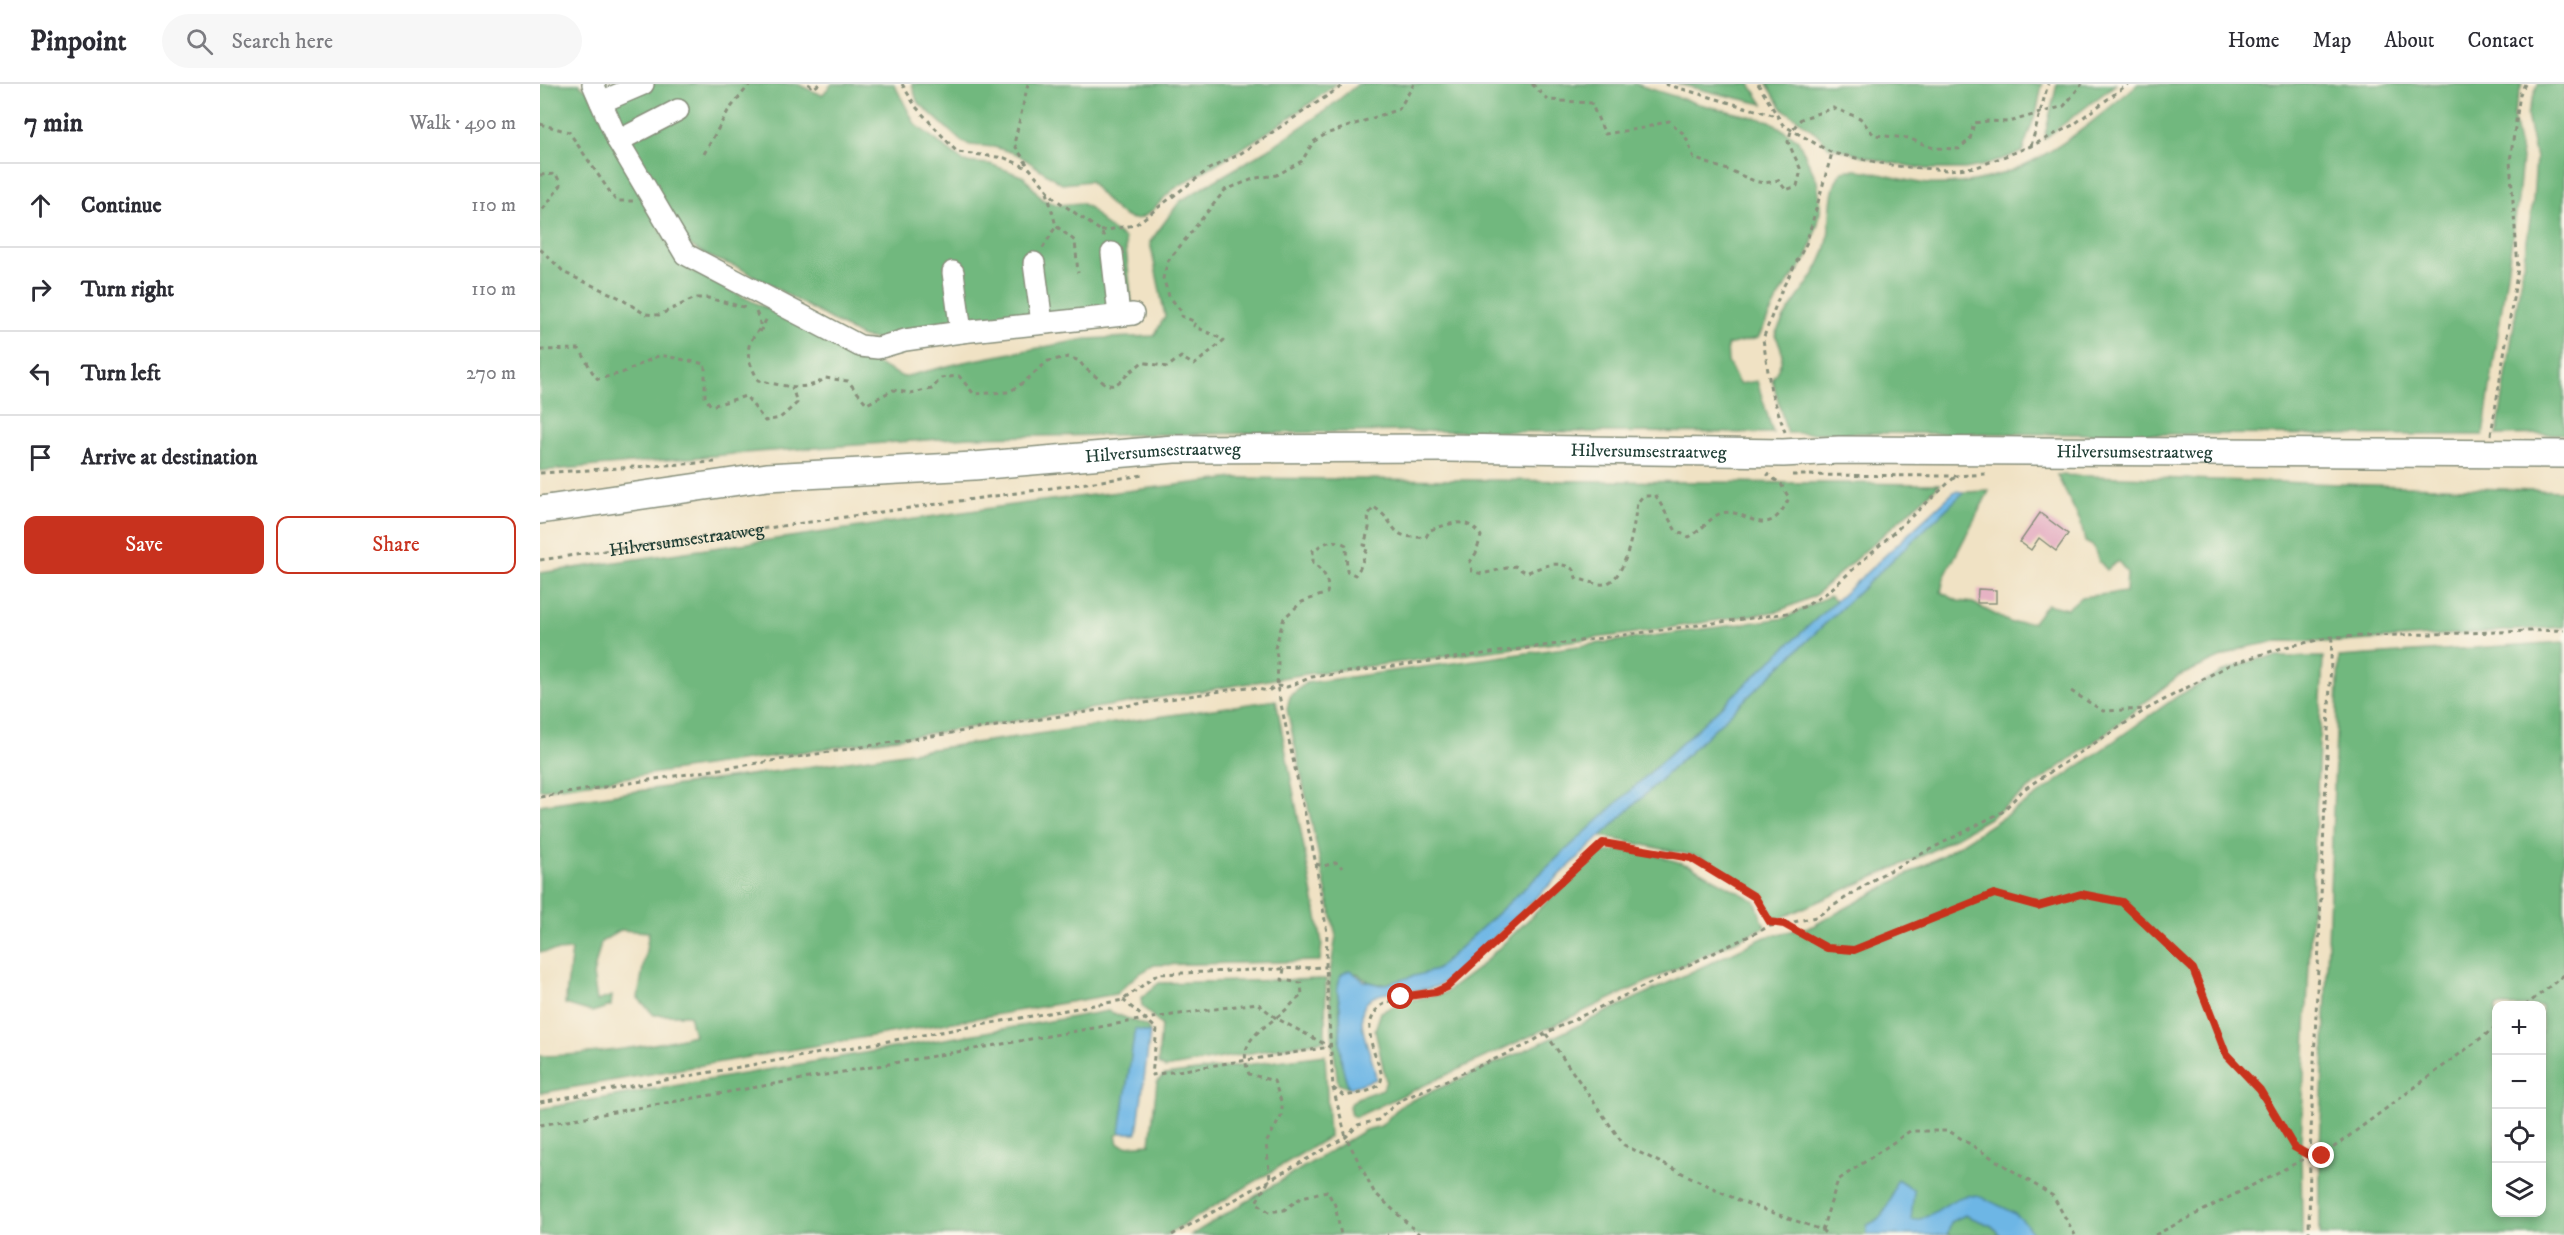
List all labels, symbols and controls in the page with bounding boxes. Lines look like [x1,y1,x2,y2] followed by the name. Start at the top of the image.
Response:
[162,14,582,68] search box
[30,24,126,59] text: Pinpoint
[183,25,216,58] icon: search
[231,28,333,55] text: Search here
[2228,28,2280,54] text: Home
[2313,28,2351,54] text: Map
[2384,28,2435,54] text: About
[2468,28,2534,54] text: Contact
[24,107,83,140] text: 7 min
[409,111,516,136] text: Walk · 490 m
[24,189,57,222] icon: ahead
[81,192,162,219] text: Continue
[471,193,516,218] text: 110 m
[24,273,57,306] icon: right
[81,276,174,303] text: Turn right
[471,277,516,302] text: 110 m
[24,357,57,390] icon: left
[81,360,161,387] text: Turn left
[466,361,516,386] text: 270 m
[1084,439,1241,469] street label: Hilversumsestraatweg
[1570,440,1727,464] street label: Hilversumsestraatweg
[24,441,57,474] icon: arrive
[2056,441,2213,464] street label: Hilversumsestraatweg
[81,444,258,471] text: Arrive at destination
[24,516,264,574] button: Save
[276,516,516,574] button: Share
[608,519,766,562] street label: Hilversumsestraatweg
[1387,983,1413,1009] route start
[2492,1001,2546,1217] map controls
[2492,1001,2546,1055] button: +
[2492,1055,2546,1109] button: −
[2492,1109,2546,1163] button: locate
[2308,1142,2334,1168] route end
[2492,1163,2546,1217] button: layers

